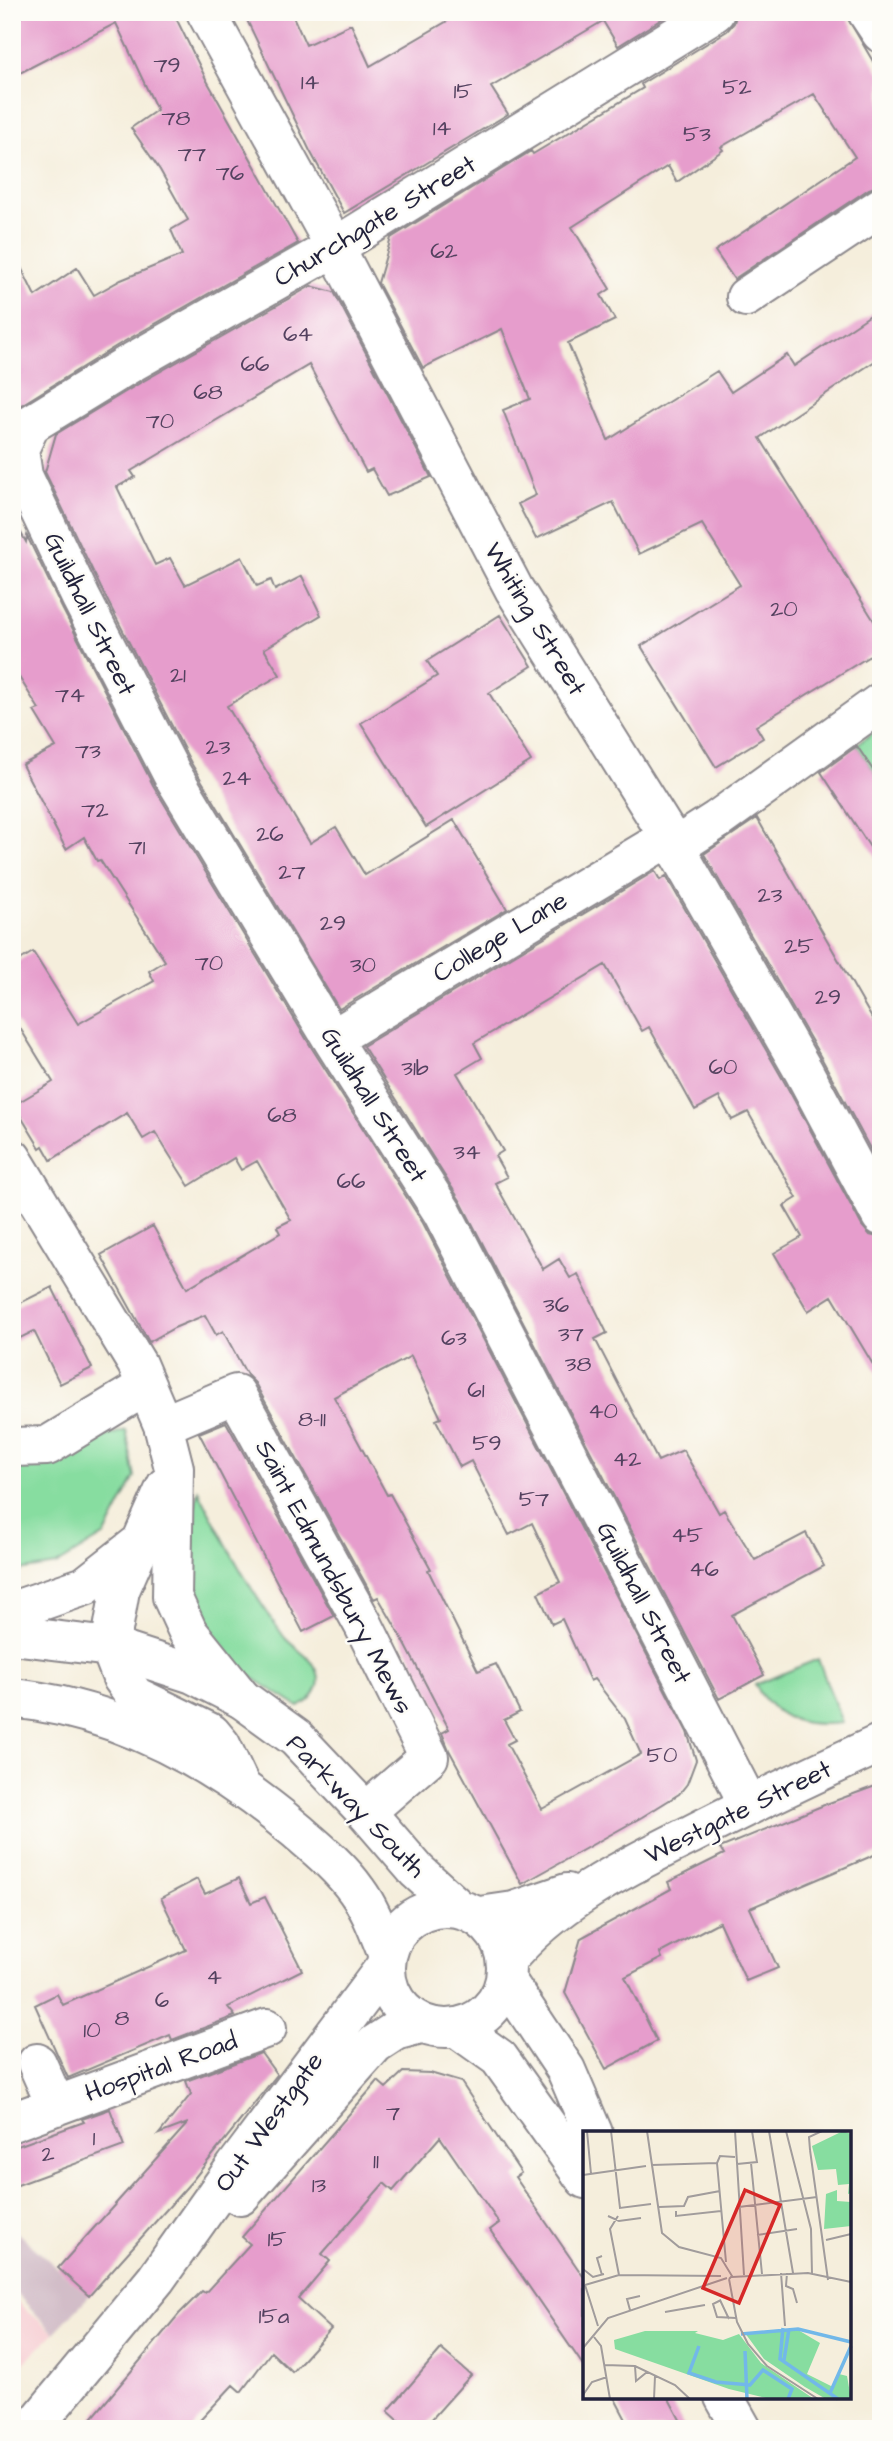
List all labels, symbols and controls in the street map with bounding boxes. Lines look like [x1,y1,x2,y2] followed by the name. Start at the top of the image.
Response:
[153,49,181,81] house number: 79
[301,66,320,98] house number: 14
[722,71,752,103] house number: 52
[453,75,473,107] house number: 15
[161,102,191,134] house number: 78
[433,112,452,144] house number: 14
[683,118,711,150] house number: 53
[178,138,206,170] house number: 77
[267,146,484,297] street label: Churchgate Street
[216,157,244,189] house number: 76
[430,235,458,267] house number: 62
[283,318,313,350] house number: 64
[241,348,269,380] house number: 66
[193,376,223,408] house number: 68
[146,405,174,437] house number: 70
[35,526,145,702] street label: Guildhall Street
[473,536,595,704] street label: Whiting Street
[770,593,798,625] house number: 20
[170,659,186,691] house number: 21
[55,679,85,711] house number: 74
[206,731,231,763] house number: 23
[75,735,101,767] house number: 73
[223,762,252,794] house number: 24
[81,794,109,826] house number: 72
[256,818,284,850] house number: 26
[128,831,146,863] house number: 71
[278,856,306,888] house number: 27
[758,879,783,911] house number: 23
[426,883,575,993] street label: College Lane
[320,907,346,939] house number: 29
[784,930,814,962] house number: 25
[195,947,223,979] house number: 70
[350,949,376,981] house number: 30
[815,981,841,1013] house number: 29
[312,1020,437,1190] street label: Guildhall Street
[709,1051,737,1083] house number: 60
[401,1052,429,1084] house number: 31b
[267,1099,297,1131] house number: 68
[453,1136,481,1168] house number: 34
[337,1165,365,1197] house number: 66
[543,1289,569,1321] house number: 36
[558,1318,584,1350] house number: 37
[441,1322,467,1354] house number: 63
[565,1348,591,1380] house number: 38
[467,1374,485,1406] house number: 61
[588,1395,618,1427] house number: 40
[298,1403,326,1435] house number: 8-11
[472,1427,502,1459] house number: 59
[245,1434,422,1721] street label: Saint Edmundsbury Mews
[613,1443,641,1475] house number: 42
[519,1483,549,1515] house number: 57
[588,1516,701,1691] street label: Guildhall Street
[671,1519,703,1551] house number: 45
[689,1553,719,1585] house number: 46
[277,1726,434,1887] street label: Parkway South
[647,1739,677,1771] house number: 50
[638,1751,839,1875] street label: Westgate Street
[206,1961,222,1993] house number: 4
[155,1984,169,2016] house number: 6
[115,2002,130,2034] house number: 8
[83,2014,101,2046] house number: 10
[80,2023,242,2111] street label: Hospital Road
[206,2045,334,2200] street label: Out Westgate
[386,2097,400,2129] house number: 7
[93,2122,96,2154] house number: 1
[583,2131,851,2399] inset map
[41,2138,55,2170] house number: 2
[373,2145,379,2177] house number: 11
[312,2169,327,2201] house number: 13
[267,2223,287,2255] house number: 15
[259,2300,290,2332] house number: 15a

